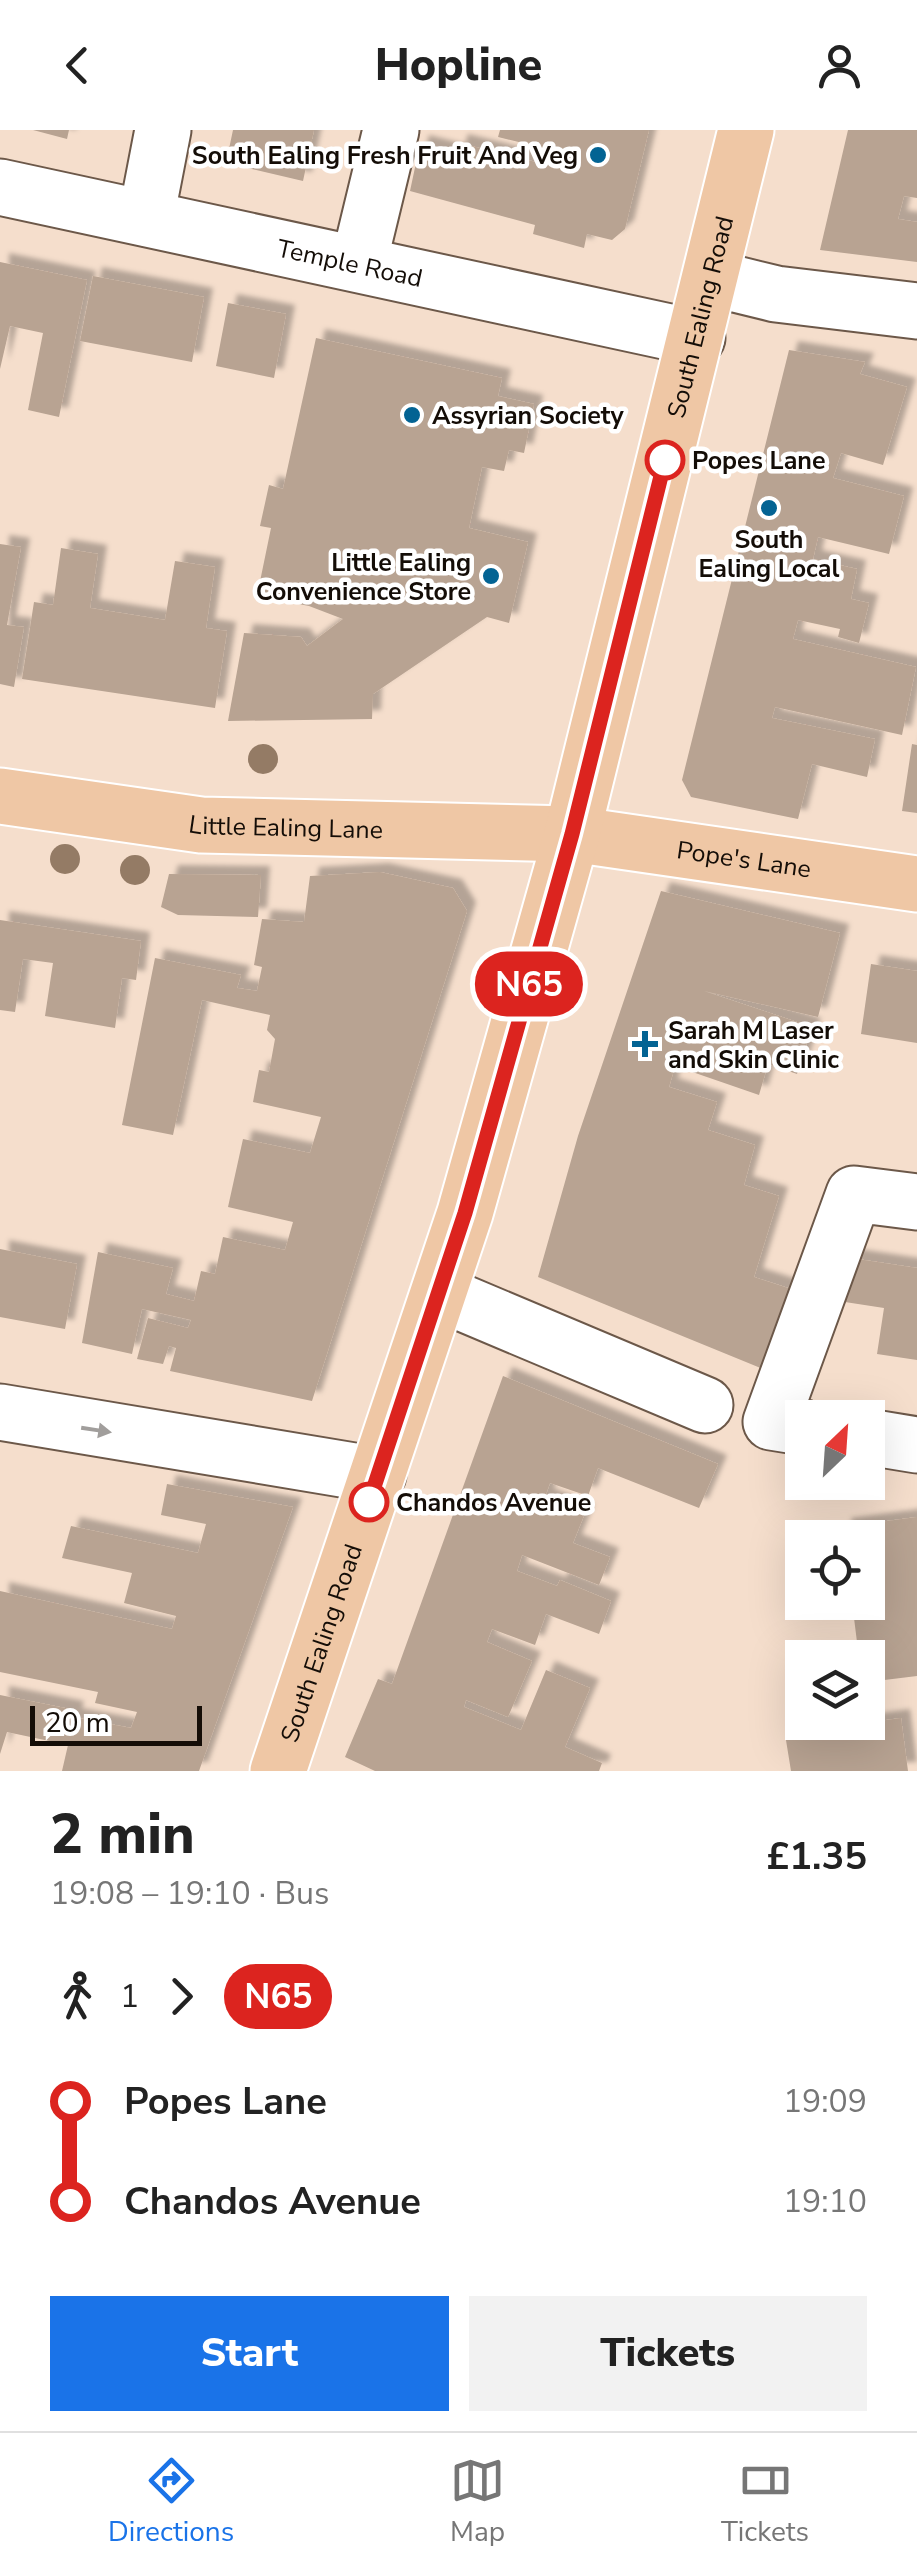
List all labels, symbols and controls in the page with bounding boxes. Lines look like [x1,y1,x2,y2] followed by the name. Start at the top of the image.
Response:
[375,35,542,96] text: Hopline
[50,38,105,93] icon: back
[812,38,867,93] icon: person
[192,139,578,173] place label: South Ealing Fresh Fruit And Veg
[587,144,609,166] marker: South Ealing Fresh Fruit And Veg
[659,213,742,422] street label: South Ealing Road
[274,232,425,296] street label: Temple Road
[432,399,625,433] place label: Assyrian Society
[401,404,423,426] marker: Assyrian Society
[646,441,684,479] marker: Popes Lane
[692,444,825,478] place label: Popes Lane
[758,497,780,519] marker: South Ealing Local
[698,523,840,586] place label: South Ealing Local
[256,546,471,609] place label: Little Ealing Convenience Store
[480,565,502,587] marker: Little Ealing Convenience Store
[186,807,383,847] street label: Little Ealing Lane
[674,833,813,886] street label: Pope's Lane
[472,952,586,1016] line badge: N65
[495,961,563,1008] text: N65
[668,1014,839,1077] place label: Sarah M Laser and Skin Clinic
[632,1031,658,1057] marker: Sarah M Laser and Skin Clinic
[785,1400,885,1500] north arrow
[785,1400,885,1740] map controls
[81,1423,112,1438] one-way arrow
[350,1483,388,1521] marker: Chandos Avenue
[396,1486,591,1520] place label: Chandos Avenue
[785,1520,885,1620] button: locate
[273,1540,371,1747] street label: South Ealing Road
[785,1640,885,1740] button: layers
[30,1701,202,1746] scale bar
[45,1704,110,1742] text: 20 m
[50,1797,195,1872] text: 2 min
[766,1831,867,1882] text: £1.35
[50,1872,329,1915] text: 19:08 – 19:10 · Bus
[50,1969,105,2024] icon: walk
[154,1969,209,2024] icon: forward
[244,1973,312,2020] text: N65
[120,1975,139,2018] text: 1
[124,2076,327,2127] text: Popes Lane
[783,2080,867,2123] text: 19:09
[124,2176,421,2227] text: Chandos Avenue
[783,2180,867,2223] text: 19:10
[50,2296,449,2411] button: Start
[469,2296,867,2411] button: Tickets
[108,2453,234,2551] tab: Directions
[450,2453,505,2551] tab: Map
[721,2453,809,2551] tab: Tickets

